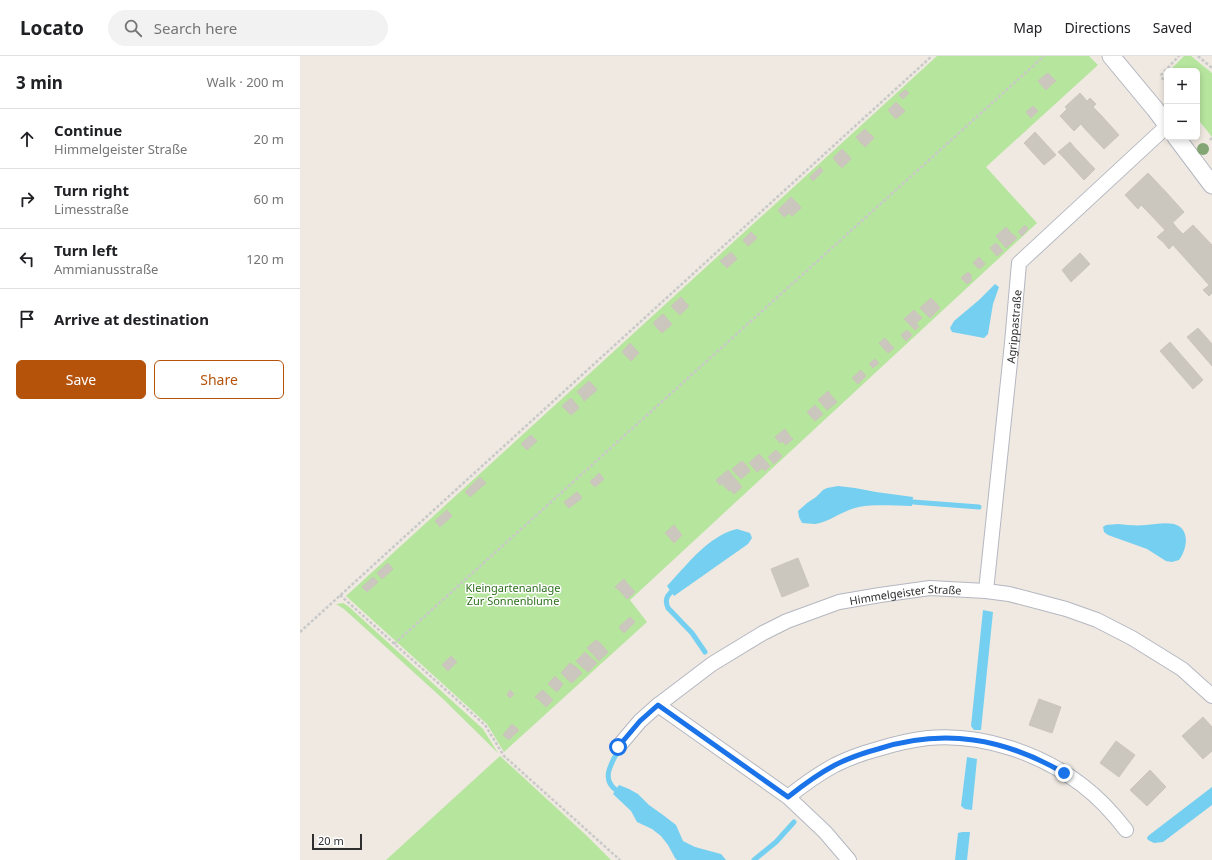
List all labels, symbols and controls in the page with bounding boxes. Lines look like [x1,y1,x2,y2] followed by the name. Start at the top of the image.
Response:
[108,10,388,46] search box
[20,15,84,41] text: Locato
[122,17,144,39] icon: search
[154,18,237,38] text: Search here
[1013,18,1042,37] text: Map
[1064,18,1131,37] text: Directions
[1153,18,1192,37] text: Saved
[1164,68,1200,140] map controls
[1164,68,1200,104] button: +
[16,71,63,94] text: 3 min
[206,73,284,91] text: Walk · 200 m
[1164,104,1200,140] button: −
[54,120,122,140] text: Continue
[16,128,38,150] icon: ahead
[254,130,284,148] text: 20 m
[54,140,187,158] text: Himmelgeister Straße
[54,180,129,200] text: Turn right
[16,188,38,210] icon: right
[254,190,284,208] text: 60 m
[54,200,129,218] text: Limesstraße
[54,240,118,260] text: Turn left
[16,248,38,270] icon: left
[246,250,284,268] text: 120 m
[54,260,158,278] text: Ammianusstraße
[1002,289,1024,364] street label: Agrippastraße
[16,308,38,330] icon: arrive
[54,309,209,329] text: Arrive at destination
[16,360,146,399] button: Save
[154,360,284,399] button: Share
[466,580,560,608] park label: Kleingartenanlage Zur Sonnenblume
[848,580,962,608] street label: Himmelgeister Straße
[609,738,627,756] route start
[1055,764,1073,782] route end
[312,832,362,851] scale bar
[318,833,344,848] text: 20 m

